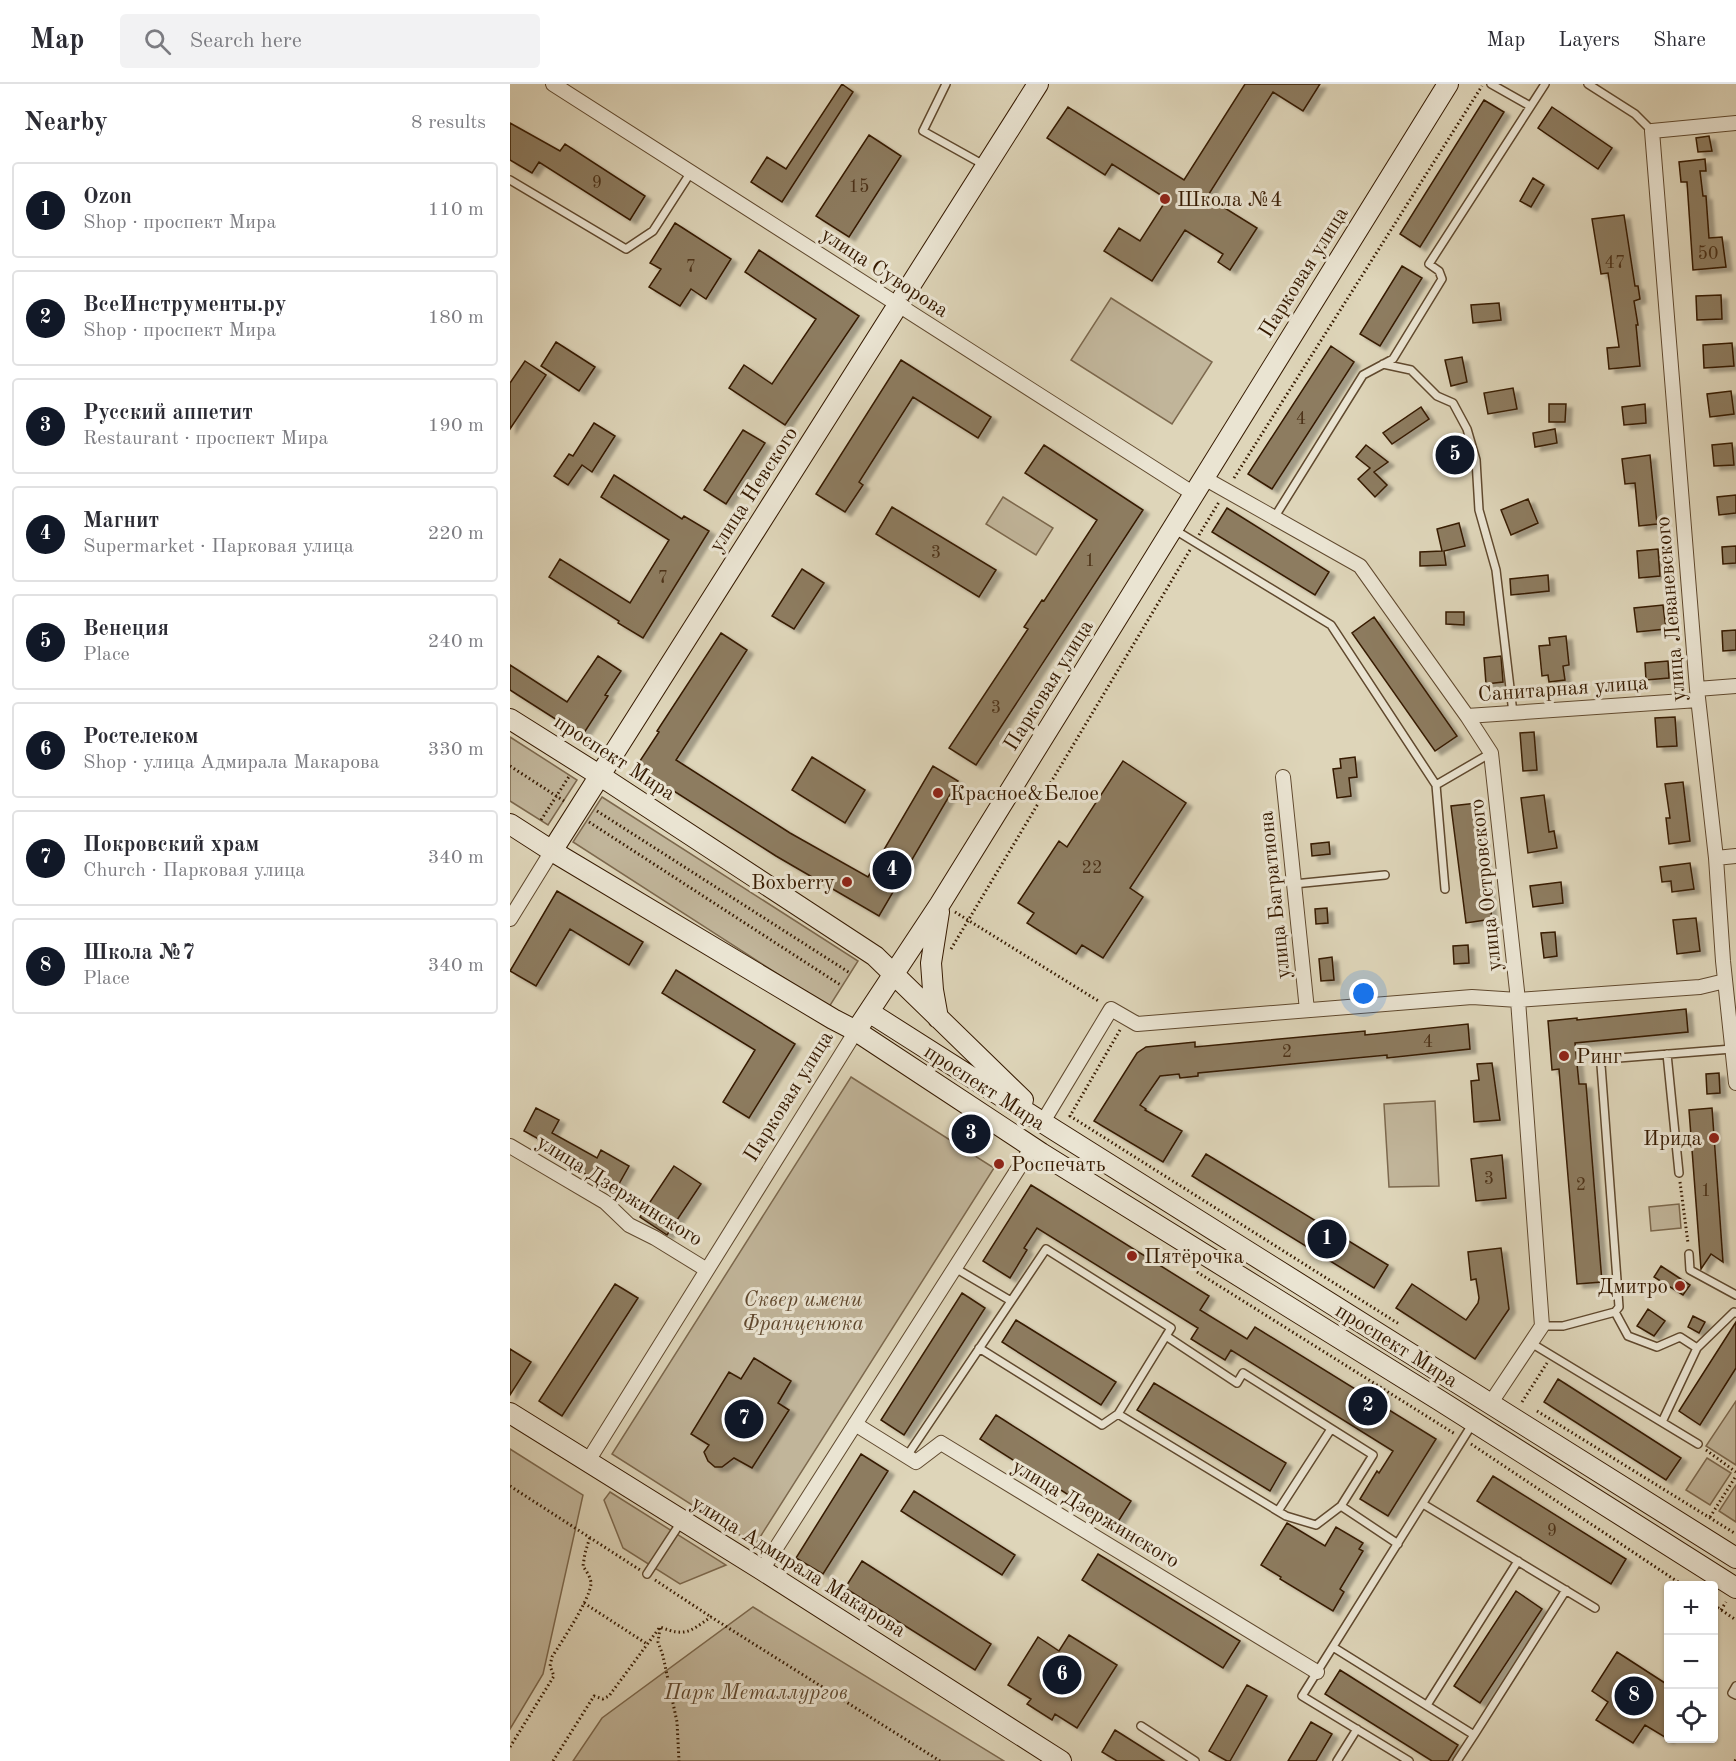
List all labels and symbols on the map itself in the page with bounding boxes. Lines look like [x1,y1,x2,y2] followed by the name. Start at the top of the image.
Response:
[592,174,602,192] house number: 9
[849,178,869,196] house number: 15
[1177,190,1283,211] place label: Школа №4
[1158,192,1172,206] marker: Школа №4
[1256,204,1353,342] street label: Парковая улица
[817,224,952,322] street label: улица Суворова
[1698,245,1718,263] house number: 50
[1605,254,1625,272] house number: 47
[686,258,696,276] house number: 7
[1296,410,1306,428] house number: 4
[706,424,802,556] street label: улица Невского
[1436,432,1474,478] pin: 5
[1653,515,1690,702] street label: улица Леваневского
[931,544,941,562] house number: 3
[1085,552,1095,570] house number: 1
[658,569,668,587] house number: 7
[1001,617,1098,755] street label: Парковая улица
[1477,673,1649,706] street label: Санитарная улица
[991,699,1001,717] house number: 3
[550,711,678,805] street label: проспект Мира
[950,784,1099,805] place label: Красное&Белое
[931,786,945,800] marker: Красное&Белое
[1467,798,1506,972] street label: улица Островского
[1256,810,1295,980] street label: улица Багратиона
[872,848,911,892] pin: 4
[1082,859,1102,877] house number: 22
[751,873,835,894] place label: Boxberry
[840,875,854,889] marker: Boxberry
[1349,979,1378,1008] your location
[741,1028,838,1166] street label: Парковая улица
[1423,1033,1433,1051] house number: 4
[920,1041,1048,1135] street label: проспект Мира
[1282,1043,1292,1061] house number: 2
[1576,1047,1622,1068] place label: Ринг
[1557,1049,1571,1063] marker: Ринг
[952,1112,990,1156] pin: 3
[1643,1129,1702,1150] place label: Ирида
[1707,1131,1721,1145] marker: Ирида
[533,1132,706,1251] street label: улица Дзержинского
[1011,1155,1106,1176] place label: Роспечать
[992,1157,1006,1171] marker: Роспечать
[1484,1170,1494,1188] house number: 3
[1576,1176,1586,1194] house number: 2
[1701,1182,1711,1200] house number: 1
[1308,1216,1346,1262] pin: 1
[1144,1247,1244,1268] place label: Пятёрочка
[1125,1249,1139,1263] marker: Пятёрочка
[1598,1277,1668,1298] place label: Дмитро
[1673,1279,1687,1293] marker: Дмитро
[742,1290,864,1335] park label: Сквер имени Франценюка
[1331,1300,1461,1392] street label: проспект Мира
[1348,1384,1388,1428] pin: 2
[724,1396,764,1442] pin: 7
[1008,1456,1183,1573] street label: улица Дзержинского
[687,1493,909,1642] street label: улица Адмирала Макарова
[1547,1522,1557,1540] house number: 9
[1042,1652,1082,1698] pin: 6
[1614,1674,1654,1718] pin: 8
[663,1683,848,1704] park label: Парк Металлургов

